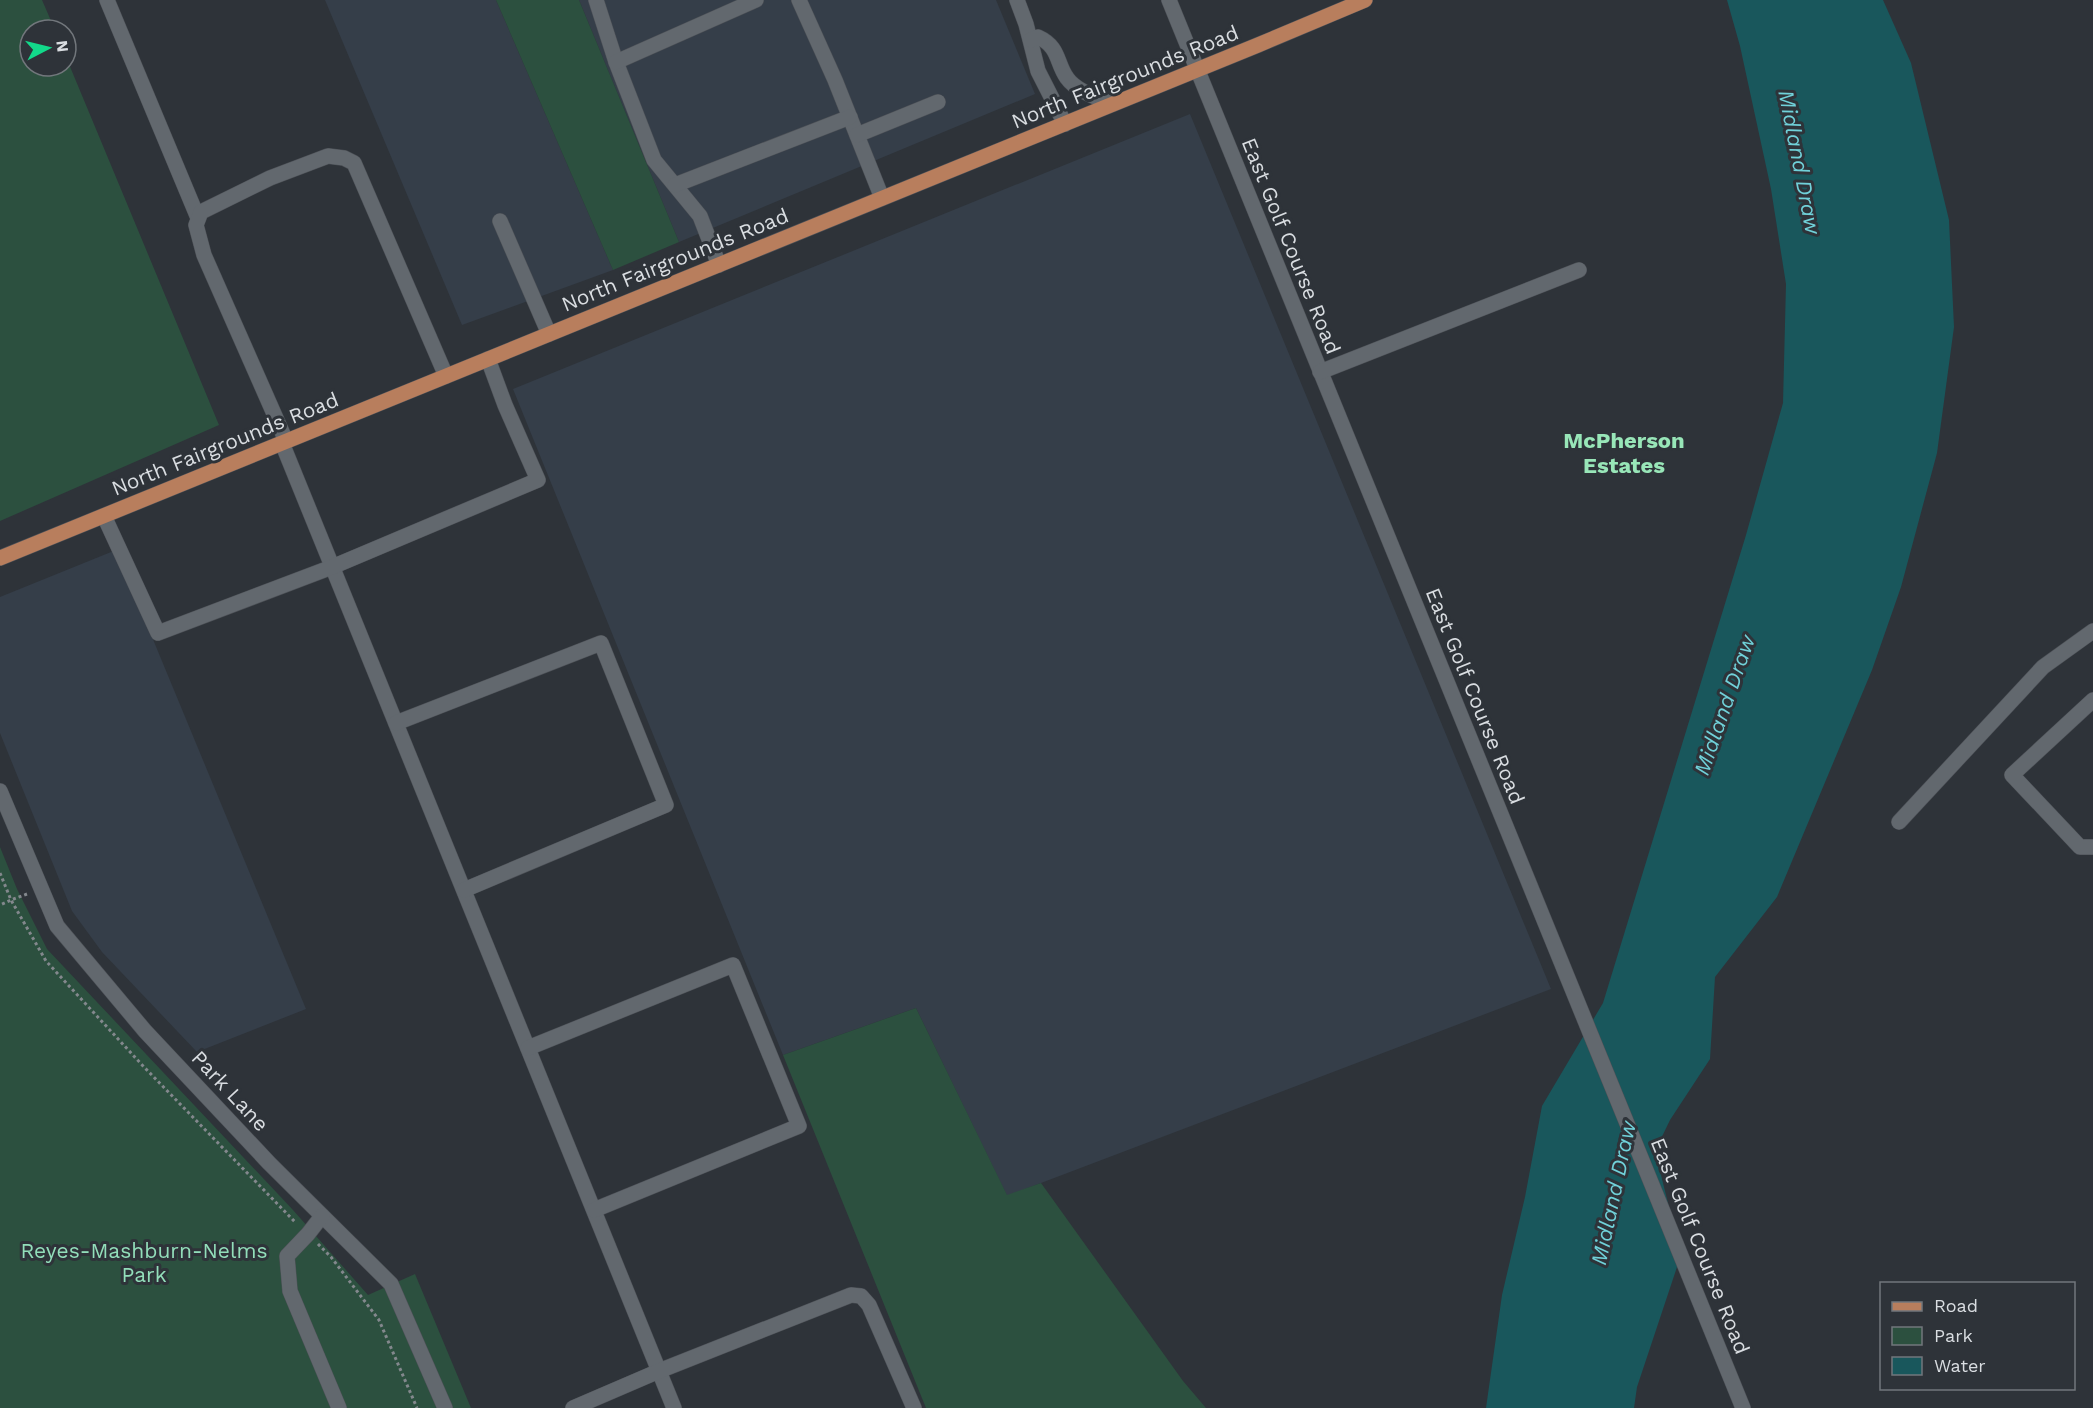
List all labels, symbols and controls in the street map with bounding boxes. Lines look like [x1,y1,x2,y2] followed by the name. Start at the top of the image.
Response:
[18,18,78,78] north arrow
[1008,20,1242,134] street label: North Fairgrounds Road
[52,39,73,53] text: N
[1773,88,1826,238] water label: Midland Draw
[1237,134,1346,357] street label: East Golf Course Road
[558,203,792,317] street label: North Fairgrounds Road
[108,387,342,501] street label: North Fairgrounds Road
[1563,428,1685,478] district label: McPherson Estates
[1421,584,1530,807] street label: East Golf Course Road
[1689,631,1761,778] water label: Midland Draw
[187,1045,274,1136] street label: Park Lane
[1586,1118,1641,1267] water label: Midland Draw
[1646,1134,1755,1357] street label: East Golf Course Road
[21,1238,267,1287] park label: Reyes-Mashburn-Nelms Park
[1880,1282,2075,1390] legend
[1934,1295,1978,1316] text: Road
[1934,1325,1973,1346] text: Park
[1934,1355,1986,1376] text: Water

